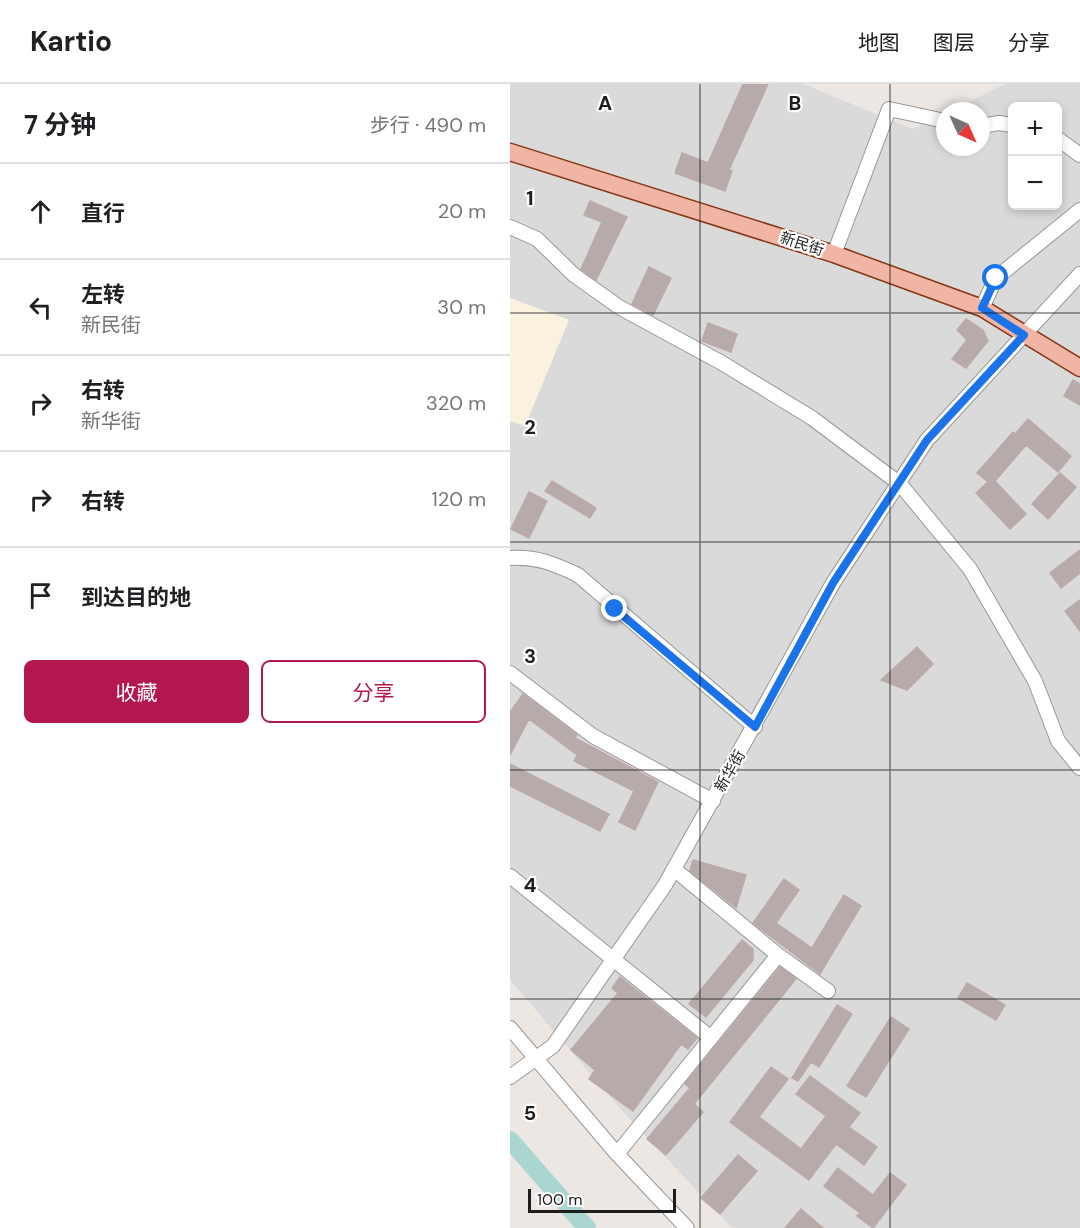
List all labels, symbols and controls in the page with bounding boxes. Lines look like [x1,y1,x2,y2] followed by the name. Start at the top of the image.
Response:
[30,23,112,60] text: Kartio
[858,29,900,57] text: 地图
[933,29,975,57] text: 图层
[1008,29,1050,57] text: 分享
[598,90,612,116] text: A
[789,90,801,116] text: B
[936,102,990,156] north arrow
[1008,102,1062,210] map controls
[1008,102,1062,156] button: +
[24,108,96,142] text: 7 分钟
[370,112,486,138] text: 步行 · 490 m
[1008,156,1062,210] button: −
[526,185,534,211] text: 1
[24,195,57,228] icon: ahead
[438,198,486,224] text: 20 m
[81,199,125,228] text: 直行
[778,228,826,260] street label: 新民街
[982,264,1008,290] route start
[81,280,125,309] text: 左转
[24,291,57,324] icon: left
[437,294,486,320] text: 30 m
[81,312,141,338] text: 新民街
[81,376,125,405] text: 右转
[24,387,57,420] icon: right
[426,390,486,416] text: 320 m
[81,408,141,434] text: 新华街
[524,414,536,440] text: 2
[24,483,57,516] icon: right
[432,486,486,512] text: 120 m
[81,487,125,516] text: 右转
[24,579,57,612] icon: arrive
[81,583,191,612] text: 到达目的地
[601,595,627,621] route end
[524,643,536,669] text: 3
[24,660,249,723] button: 收藏
[261,660,486,723] button: 分享
[710,747,750,795] street label: 新华街
[524,872,537,898] text: 4
[524,1100,536,1126] text: 5
[528,1186,676,1214] scale bar
[537,1189,582,1210] text: 100 m

